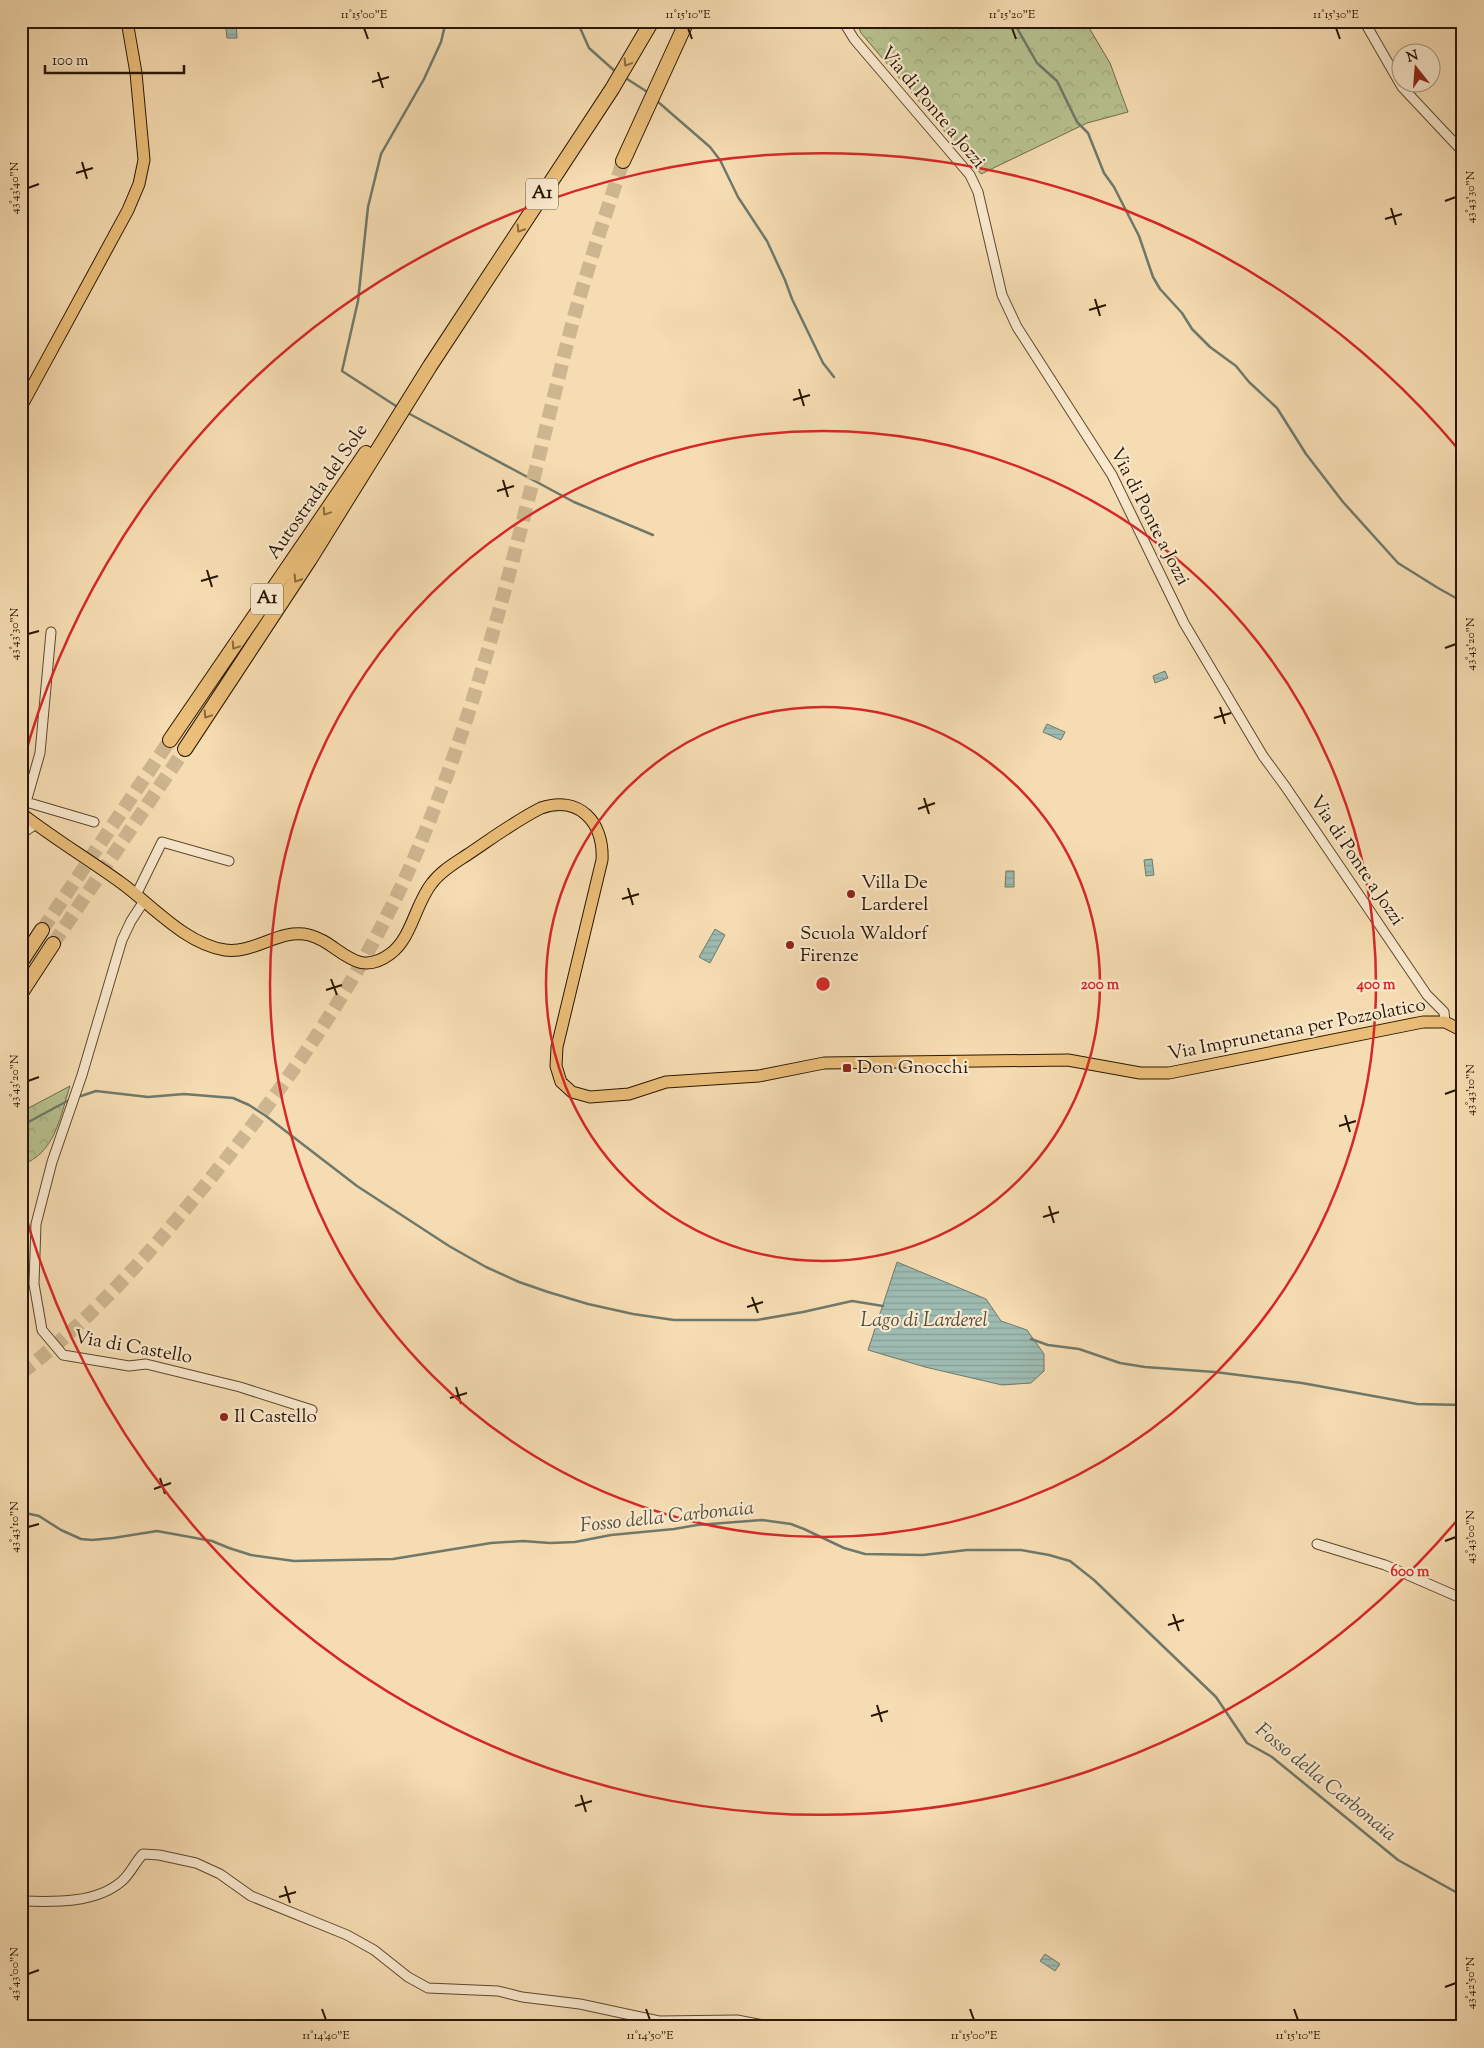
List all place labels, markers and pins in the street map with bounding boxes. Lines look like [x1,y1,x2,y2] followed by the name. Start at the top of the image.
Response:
[861,870,929,919] place label: Villa De Larderel
[845,888,857,900] marker: Villa De Larderel
[800,921,929,970] place label: Scuola Waldorf Firenze
[784,939,796,951] marker: Scuola Waldorf Firenze
[814,975,832,993] centre of rings
[857,1055,968,1082] place label: Don Gnocchi
[841,1062,853,1074] marker: Don Gnocchi
[234,1404,317,1431] place label: Il Castello
[218,1411,230,1423] marker: Il Castello

